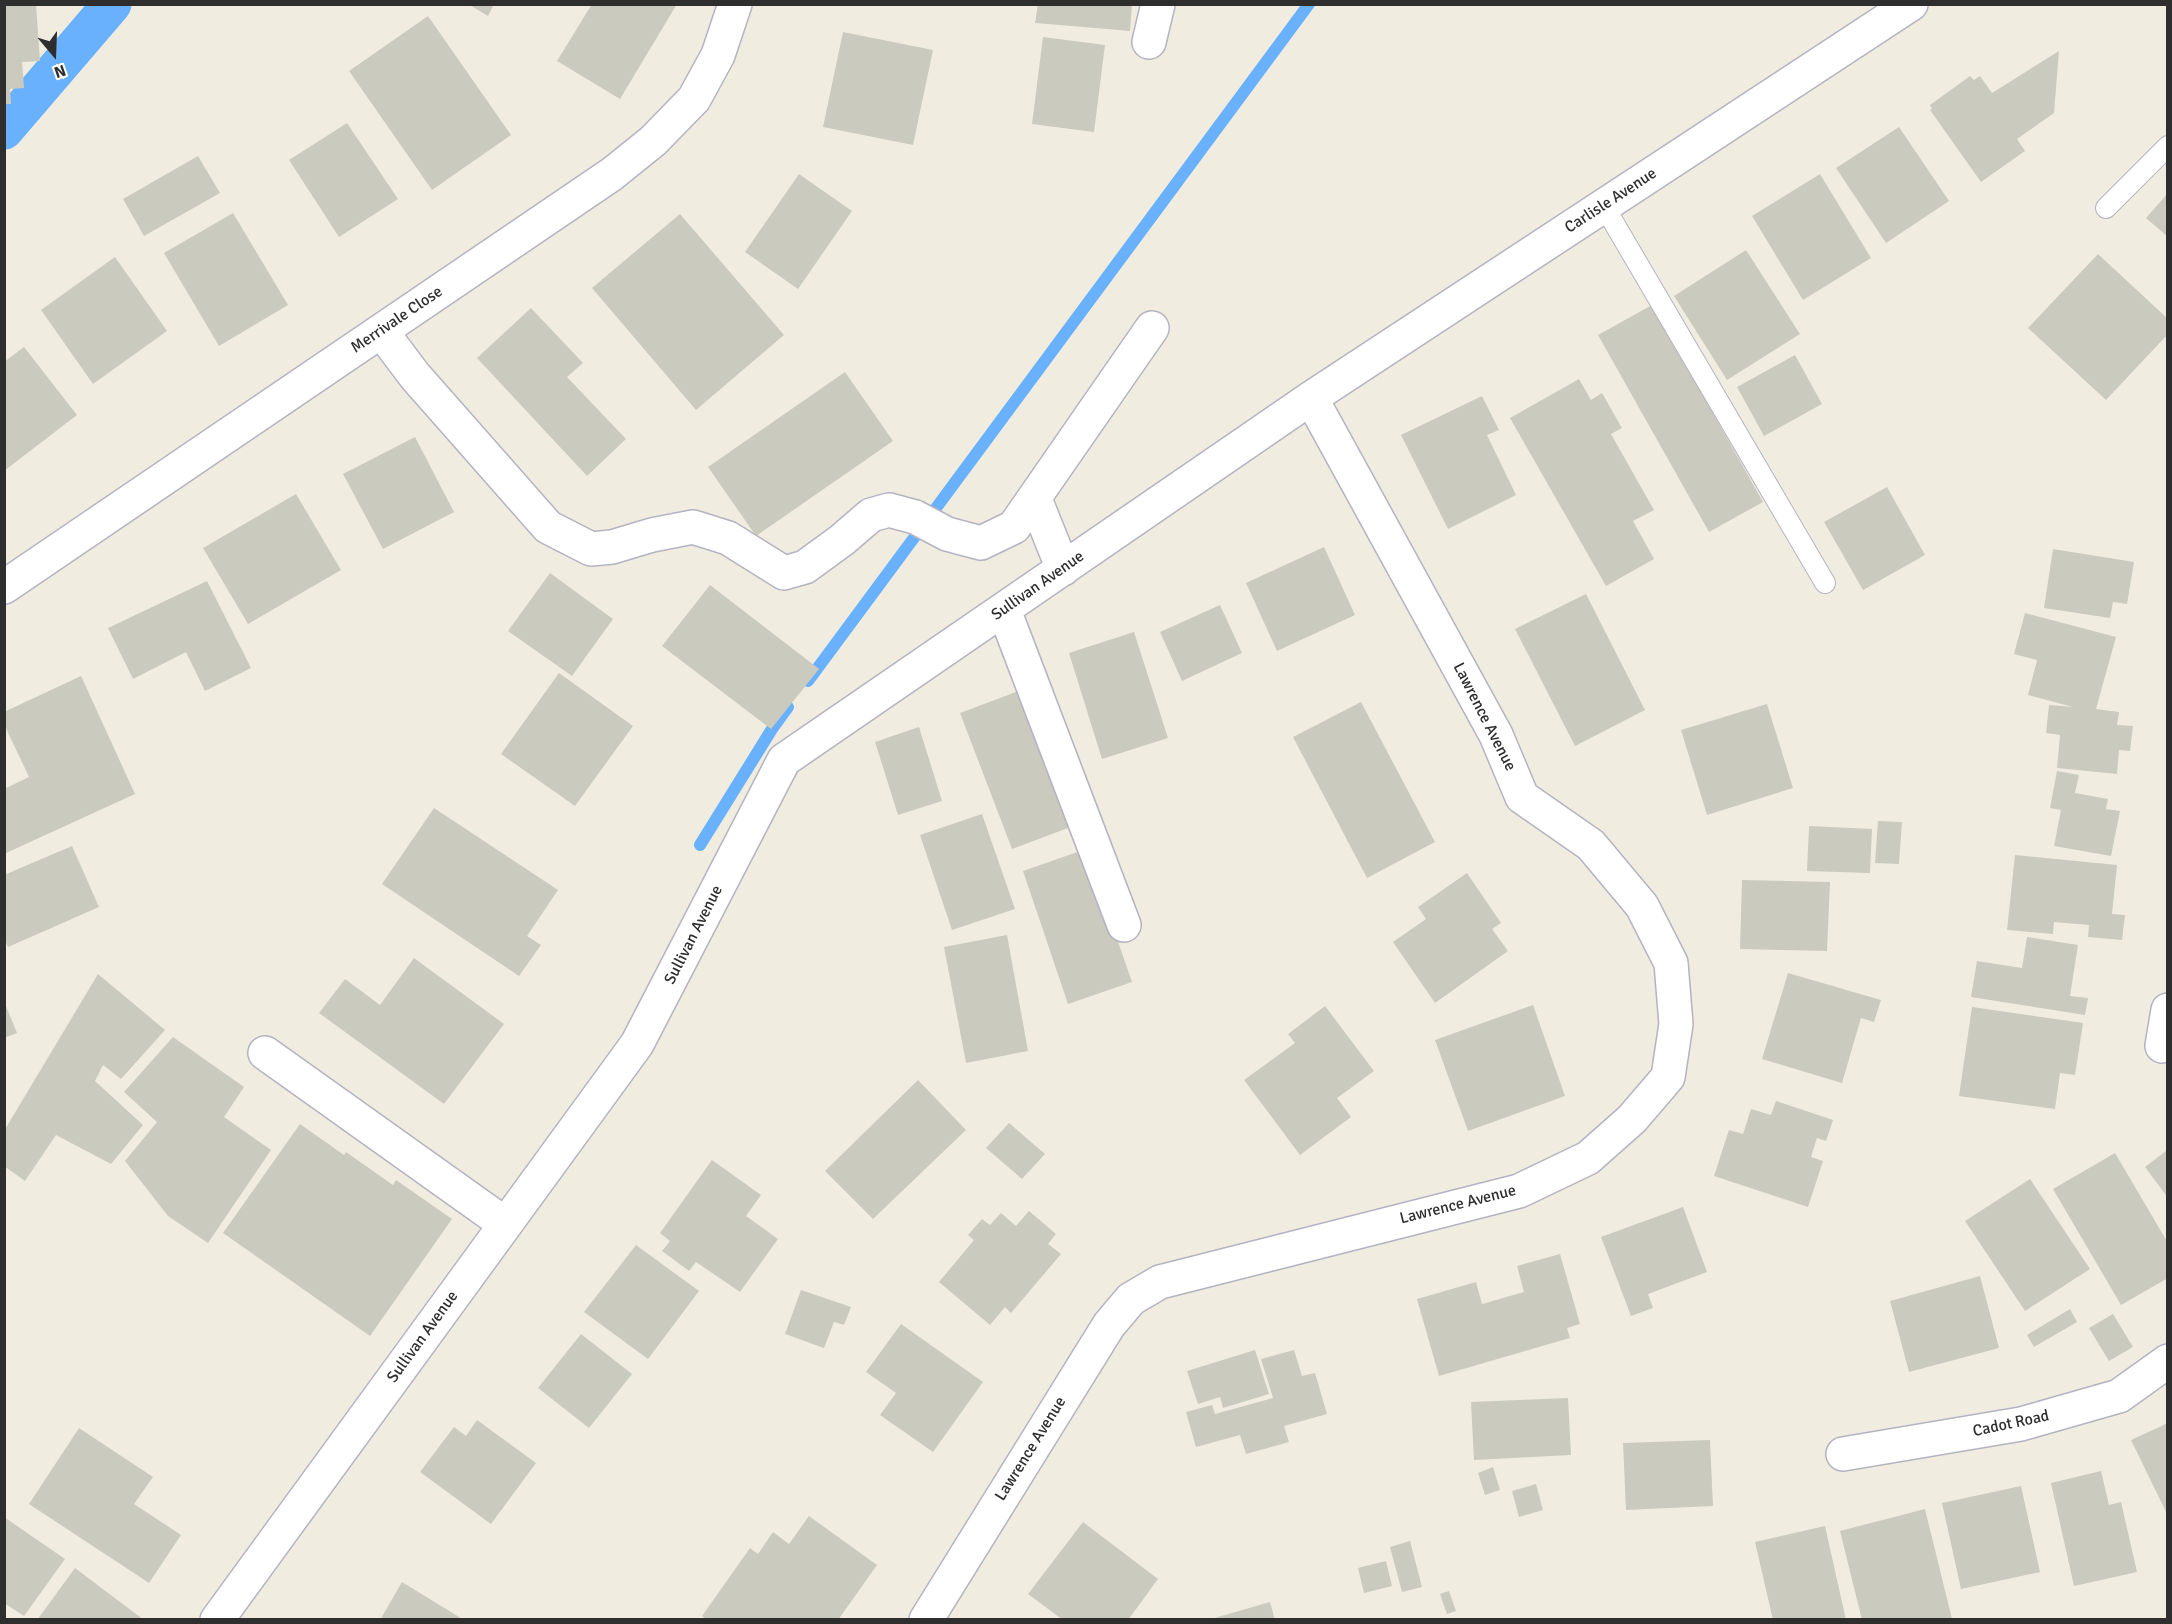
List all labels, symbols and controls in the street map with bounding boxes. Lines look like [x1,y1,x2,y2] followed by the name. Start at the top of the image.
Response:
[24,24,84,84] north arrow
[51,60,68,82] text: N
[1561,164,1661,238] street label: Carlisle Avenue
[348,282,446,358] street label: Merrivale Close
[988,547,1088,625] street label: Sullivan Avenue
[1448,660,1520,774] street label: Lawrence Avenue
[661,882,727,988] street label: Sullivan Avenue
[1398,1181,1518,1229] street label: Lawrence Avenue
[383,1287,463,1387] street label: Sullivan Avenue
[991,1393,1071,1505] street label: Lawrence Avenue
[1971,1407,2051,1441] street label: Cadot Road

